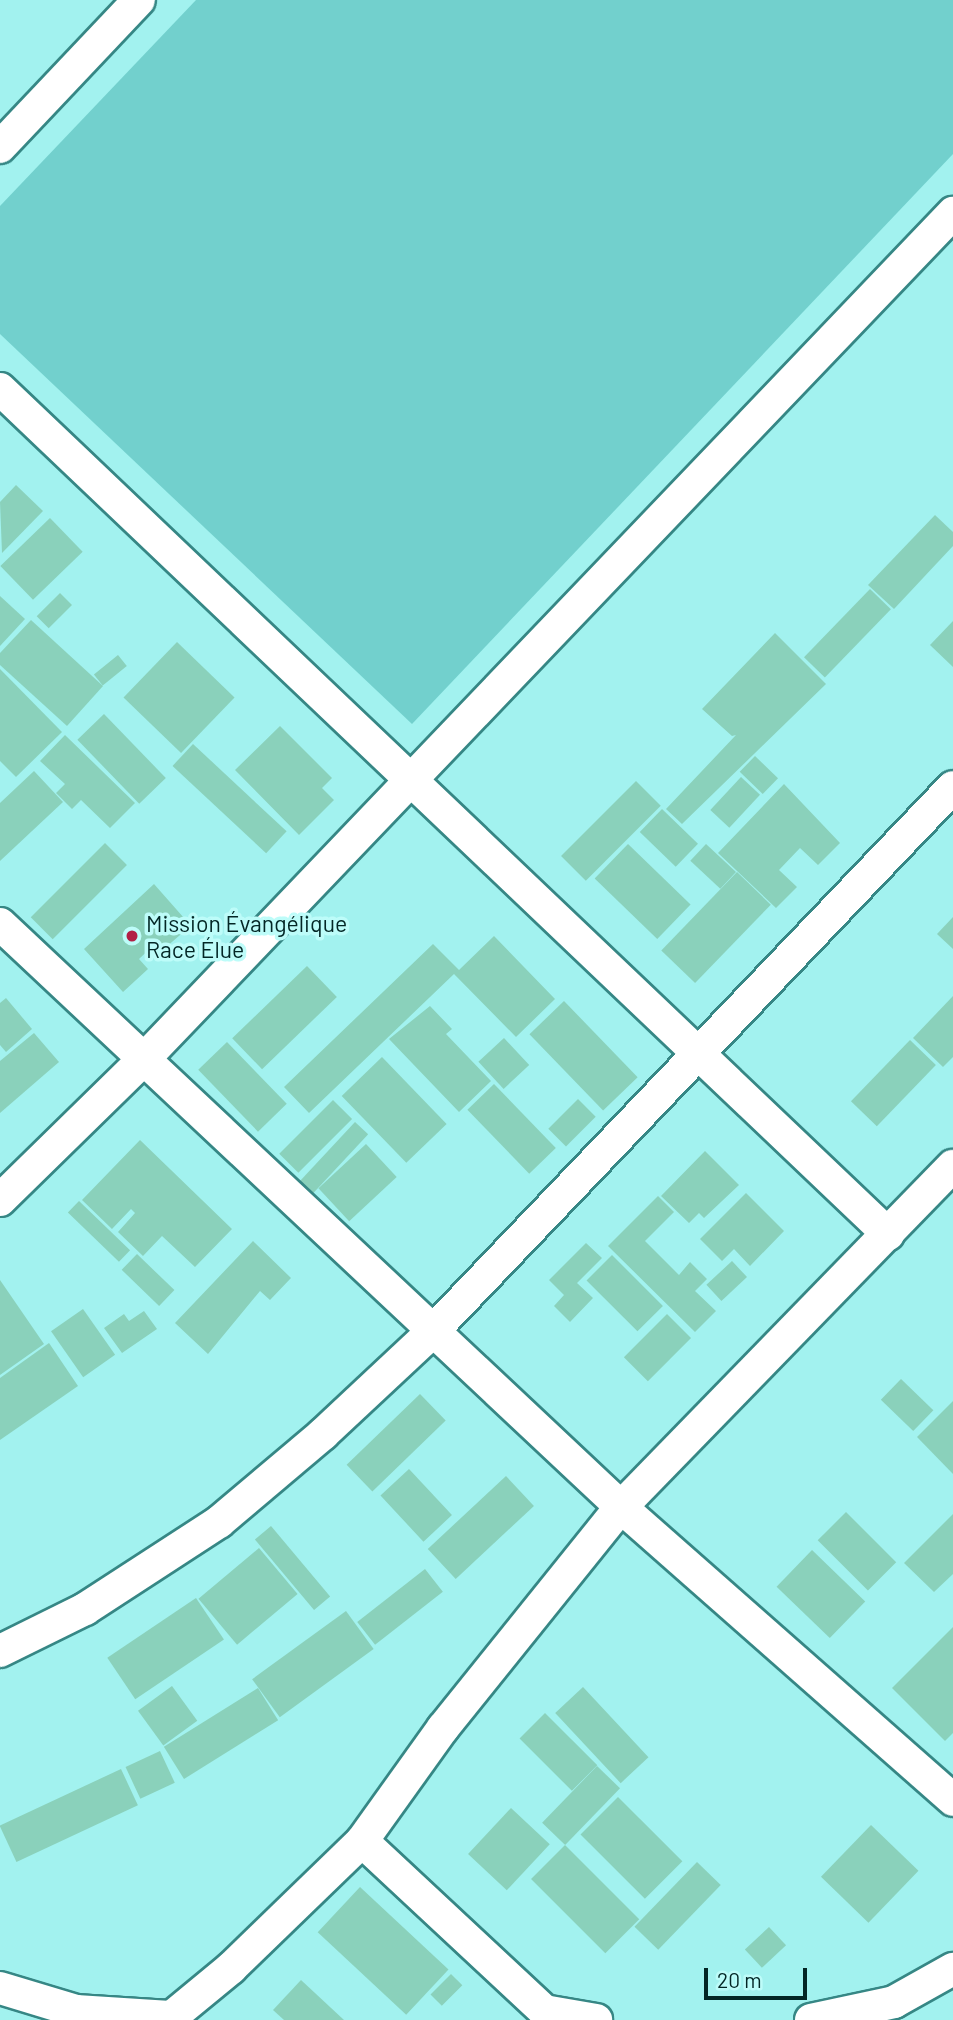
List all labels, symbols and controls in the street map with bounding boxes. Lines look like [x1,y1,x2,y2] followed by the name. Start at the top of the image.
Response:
[146,909,347,963] place label: Mission Évangélique Race Élue
[124,928,140,944] marker: Mission Évangélique Race Élue
[708,1954,811,1998] scale bar
[717,1967,762,1992] text: 20 m

